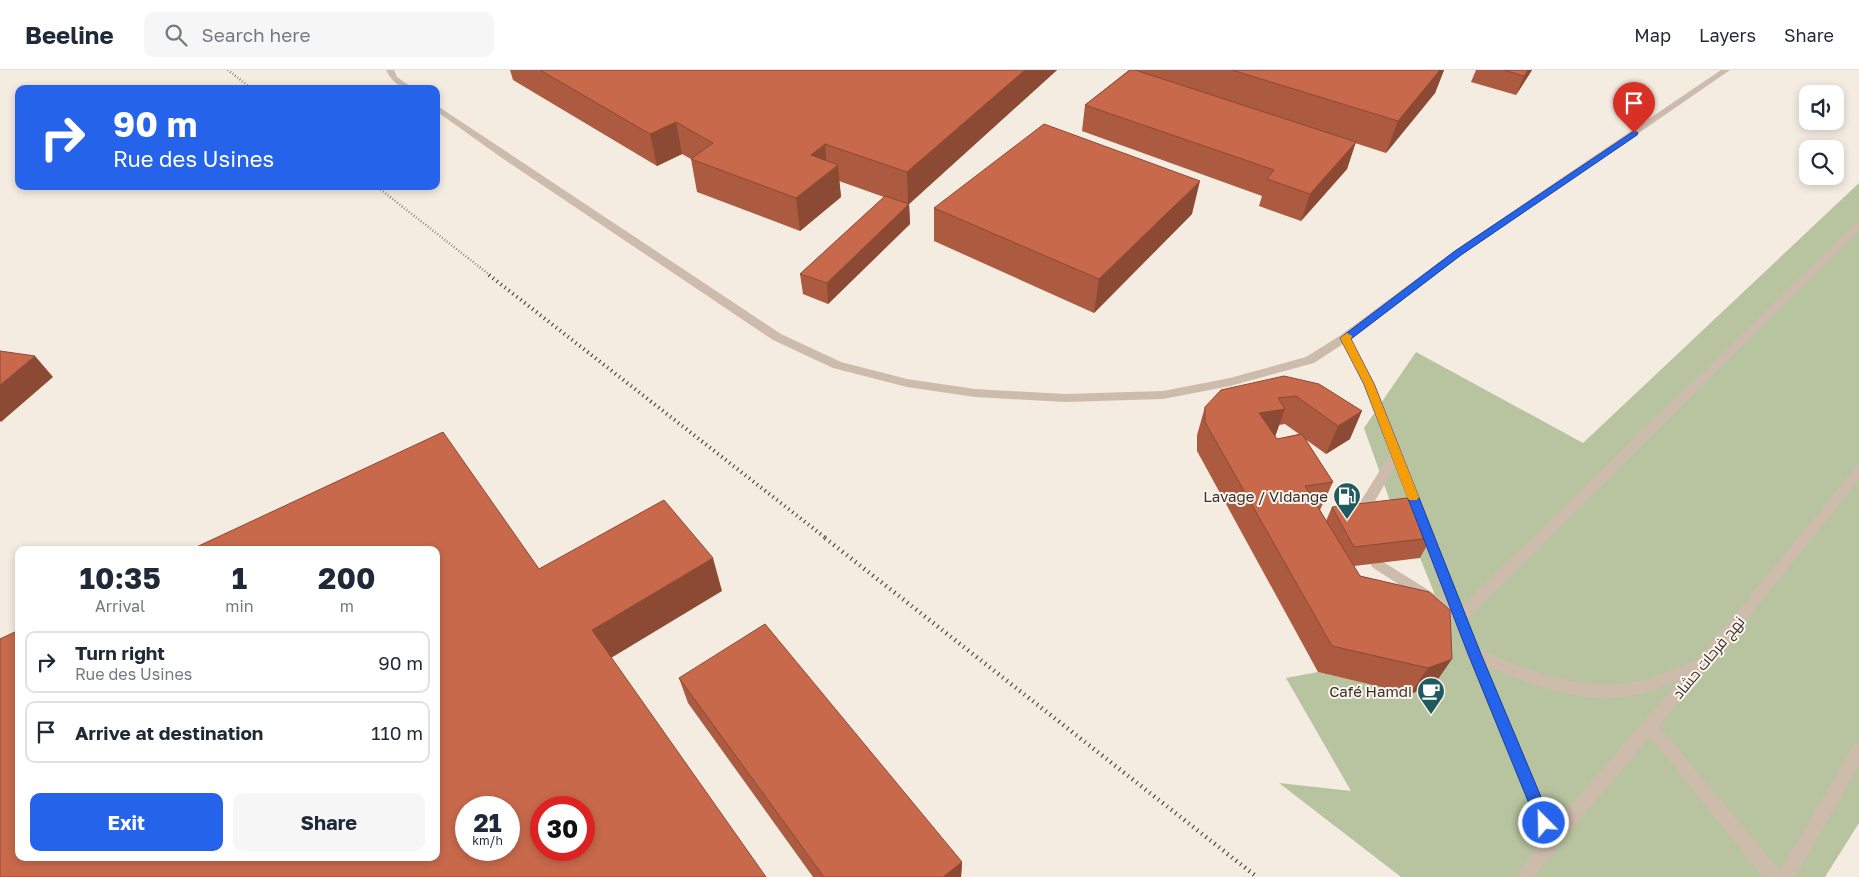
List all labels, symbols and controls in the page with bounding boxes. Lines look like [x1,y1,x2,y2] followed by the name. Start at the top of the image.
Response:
[144,12,494,57] search box
[25,20,114,49] text: Beeline
[162,21,190,49] icon: search
[202,23,310,46] text: Search here
[1634,24,1671,46] text: Map
[1699,24,1756,46] text: Layers
[1784,24,1834,46] text: Share
[1613,82,1655,133] pin
[1799,85,1844,185] map controls
[1799,85,1844,130] button: sound
[1620,89,1648,117] icon: arrive
[113,103,197,145] text: 90 m
[30,105,95,170] icon: right
[1799,140,1844,185] button: search
[113,145,274,172] text: Rue des Usines
[1332,481,1362,520] fuel station icon: Lavage / Vidange
[1203,487,1328,505] place label: Lavage / Vidange
[80,560,161,596] text: 10:35
[232,560,247,596] text: 1
[318,560,375,596] text: 200
[95,596,145,616] text: Arrival
[225,596,254,616] text: min
[340,596,354,616] text: m
[1668,612,1750,704] street label: نهج فرحات حشاد
[75,641,165,664] text: Turn right
[32,648,60,676] icon: right
[378,651,423,674] text: 90 m
[75,664,192,684] text: Rue des Usines
[1416,676,1446,715] cafe icon: Café Hamdi
[1329,682,1412,700] place label: Café Hamdi
[32,718,60,746] icon: arrive
[75,721,263,744] text: Arrive at destination
[371,721,423,744] text: 110 m
[30,793,223,851] button: Exit
[233,793,425,851] button: Share
[530,796,595,861] speed limit sign: 30
[1517,796,1569,848] position arrow
[473,807,502,838] text: 21
[472,833,503,848] text: km/h

